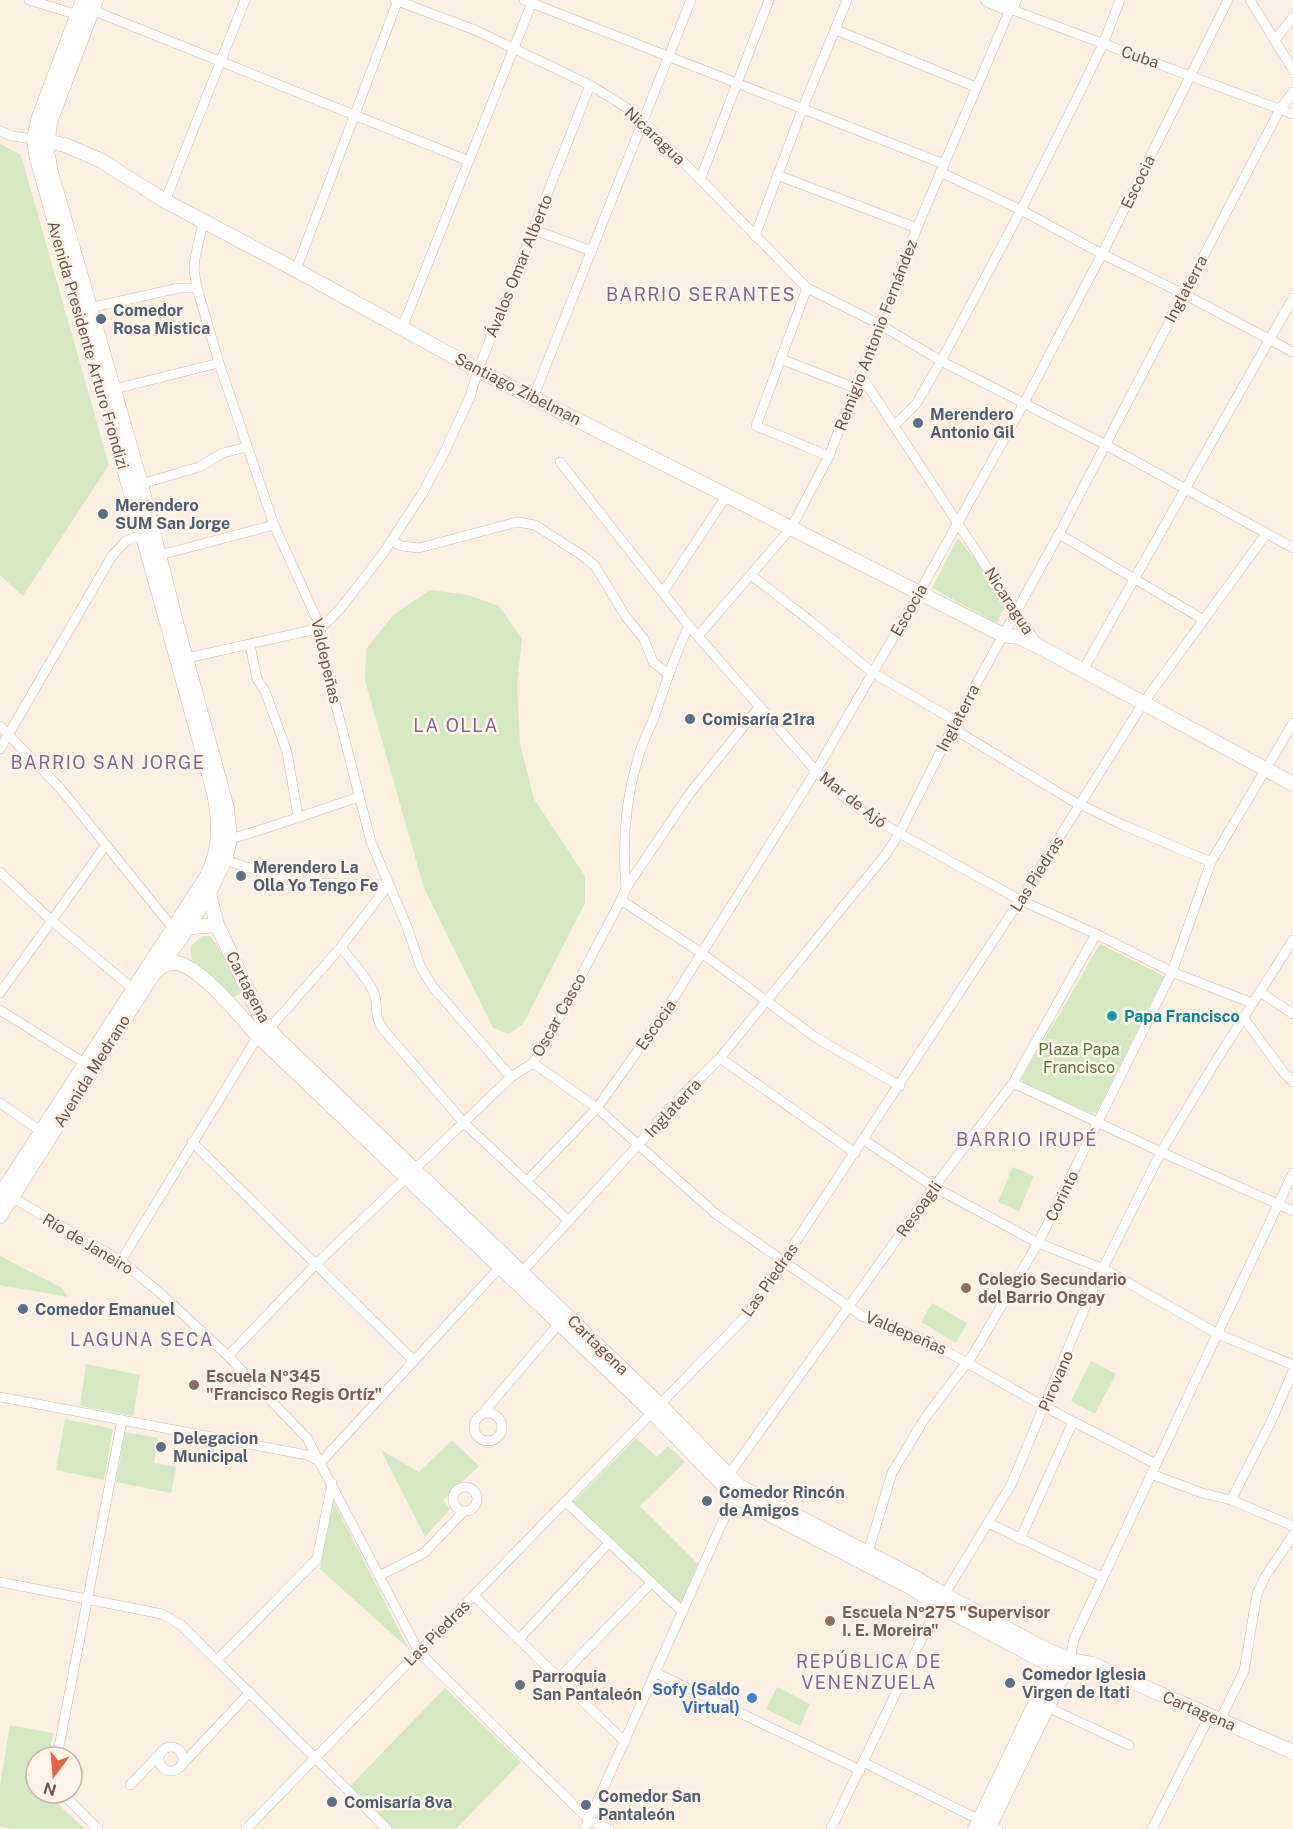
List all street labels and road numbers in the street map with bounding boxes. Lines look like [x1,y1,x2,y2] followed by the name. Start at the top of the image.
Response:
[1119,42,1161,72] street label: Cuba
[621,103,689,169] street label: Nicaragua
[1117,152,1159,212] street label: Escocia
[481,191,556,340] street label: Ávalos Omar Alberto
[43,219,133,471] street label: Avenida Presidente Arturo Frondizi
[831,236,921,433] street label: Remigio Antonio Fernández
[1160,252,1212,326] street label: Inglaterra
[452,349,584,429] street label: Santiago Zibelman
[980,564,1038,638] street label: Nicaragua
[887,581,931,639] street label: Escocia
[307,617,345,705] street label: Valdepeñas
[932,681,984,755] street label: Inglaterra
[816,768,890,832] street label: Mar de Ajó
[1006,833,1068,915] street label: Las Piedras
[222,948,274,1026] street label: Cartagena
[528,970,590,1060] street label: Oscar Casco
[632,996,680,1054] street label: Escocia
[50,1011,134,1131] street label: Avenida Medrano
[641,1075,705,1141] street label: Inglaterra
[1042,1167,1082,1225] street label: Corinto
[892,1177,946,1241] street label: Resoagli
[39,1210,137,1278] street label: Río de Janeiro
[738,1240,802,1320] street label: Las Piedras
[862,1307,950,1359] street label: Valdepeñas
[563,1311,633,1379] street label: Cartagena
[1035,1348,1077,1414] street label: Pirovano
[400,1596,474,1670] street label: Las Piedras
[1160,1687,1238,1735] street label: Cartagena

